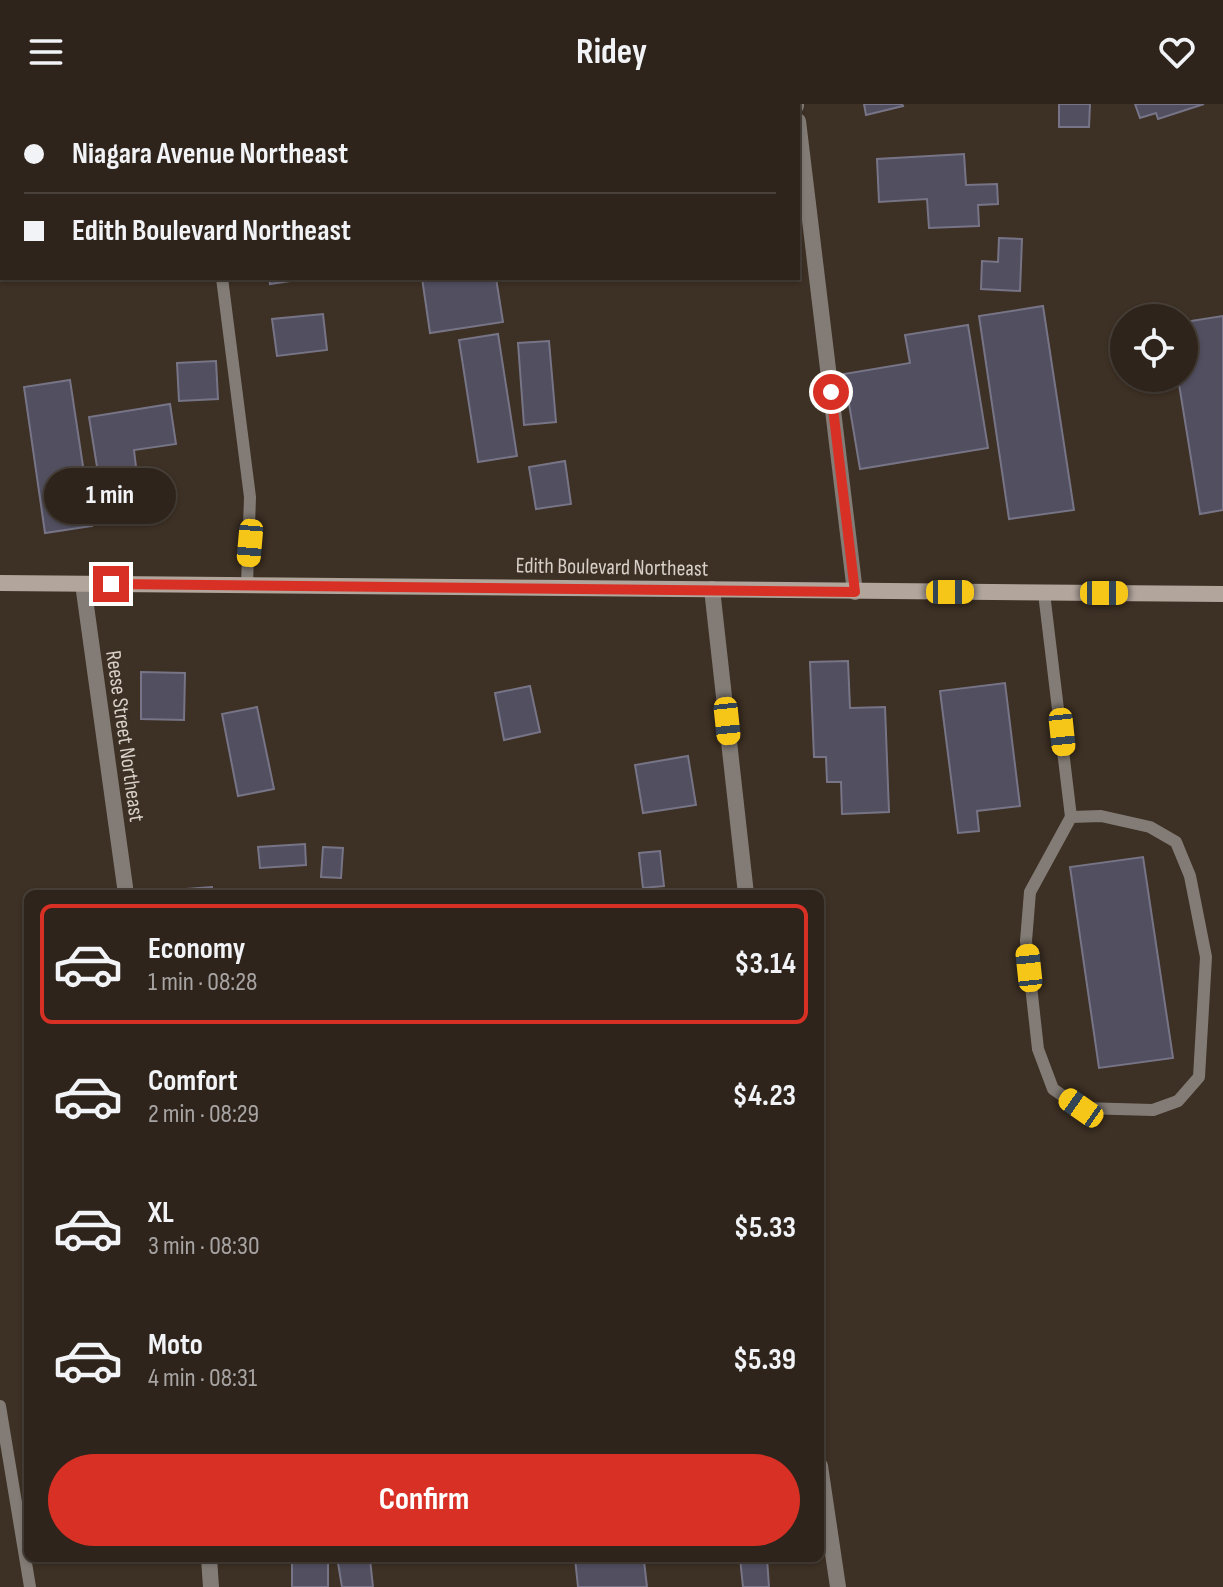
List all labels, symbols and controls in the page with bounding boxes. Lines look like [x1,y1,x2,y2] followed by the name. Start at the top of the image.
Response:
[24,30,68,74] icon: menu
[1155,30,1199,74] icon: heart
[576,31,647,74] text: Ridey
[72,136,348,172] text: Niagara Avenue Northeast
[72,213,351,249] text: Edith Boulevard Northeast
[1110,304,1198,392] map controls
[1110,304,1198,392] button: locate
[813,374,849,410] route start
[45,468,177,524] callout: 1 min
[86,480,134,511] text: 1 min
[236,518,264,568] car
[515,552,709,583] street label: Edith Boulevard Northeast
[93,566,129,602] route end
[926,580,974,604] car
[1080,581,1128,605] car
[99,649,150,824] street label: Reese Street Northeast
[713,696,741,746] car
[1048,707,1076,757] car
[52,928,124,1000] icon: car
[148,931,245,967] text: Economy
[1015,943,1043,993] car
[734,946,796,982] text: $3.14
[148,967,257,998] text: 1 min · 08:28
[52,1060,124,1132] icon: car
[148,1063,238,1099] text: Comfort
[733,1078,796,1114] text: $4.23
[1054,1084,1108,1132] car
[148,1099,259,1130] text: 2 min · 08:29
[52,1192,124,1264] icon: car
[148,1195,174,1231] text: XL
[734,1210,796,1246] text: $5.33
[148,1231,260,1262] text: 3 min · 08:30
[52,1324,124,1396] icon: car
[148,1327,203,1363] text: Moto
[733,1342,796,1378] text: $5.39
[148,1363,257,1394] text: 4 min · 08:31
[48,1454,800,1546] button: Confirm

